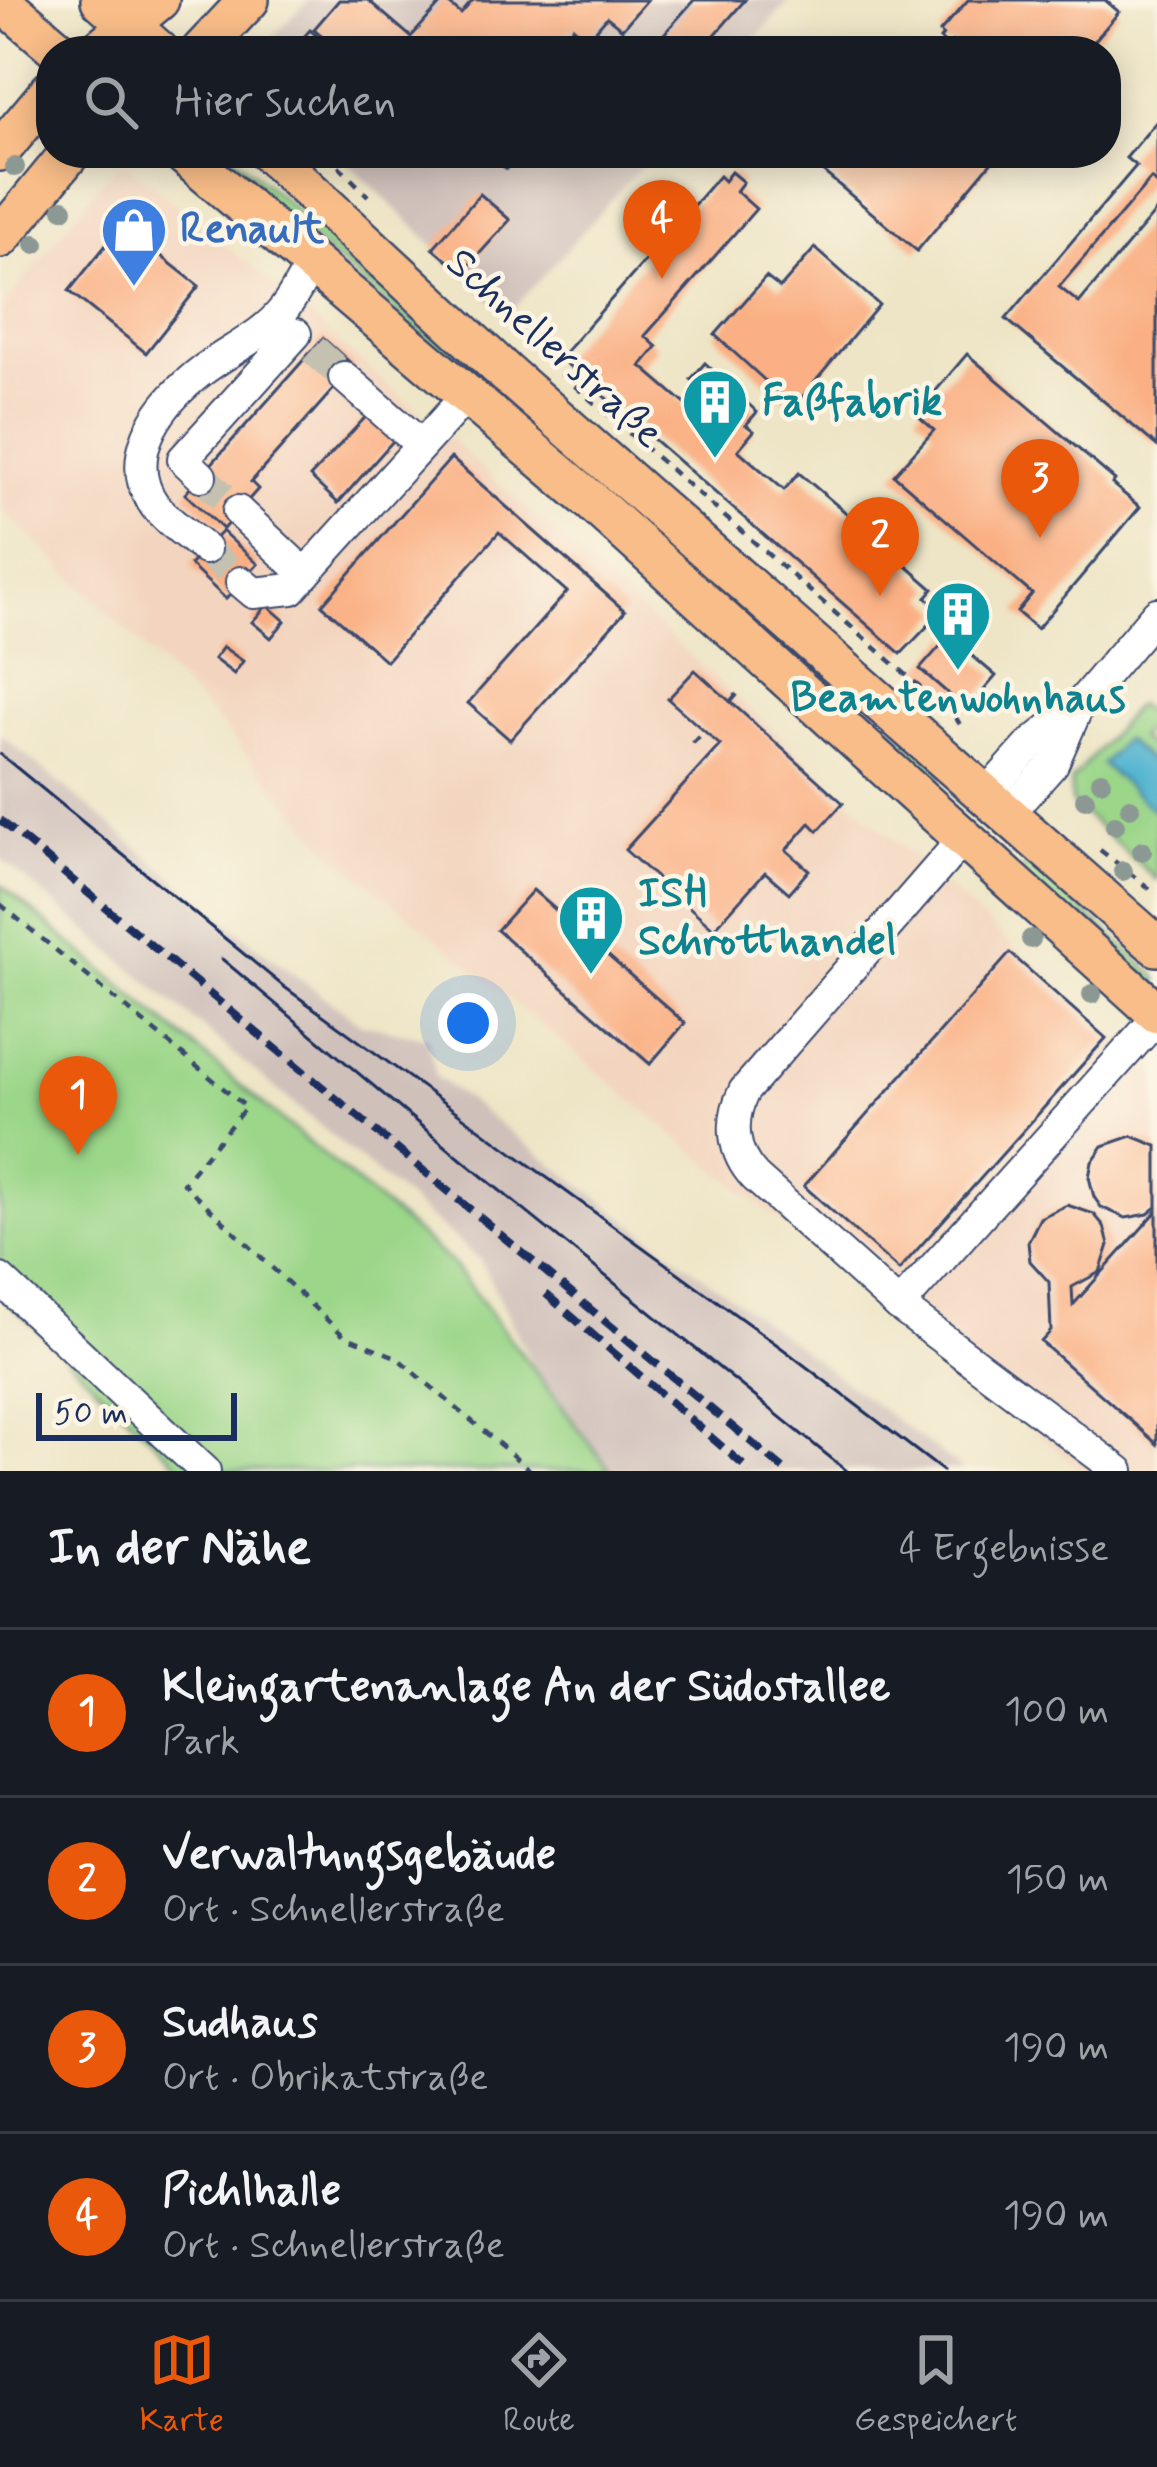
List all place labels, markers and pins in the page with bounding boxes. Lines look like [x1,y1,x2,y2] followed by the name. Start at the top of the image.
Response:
[623,180,701,279] pin: 4
[99,195,169,289] shop icon: Renault
[180,203,326,258] place label: Renault
[680,367,750,461] building icon: Faßfabrik
[762,375,942,430] place label: Faßfabrik
[1001,439,1079,538] pin: 3
[841,497,919,596] pin: 2
[923,579,993,673] building icon: Beamtenwohnhaus
[790,672,1126,727] place label: Beamtenwohnhaus
[638,867,896,970] place label: ISH Schrotthandel
[556,883,626,977] building icon: ISH Schrotthandel
[39,1056,117,1155] pin: 1

